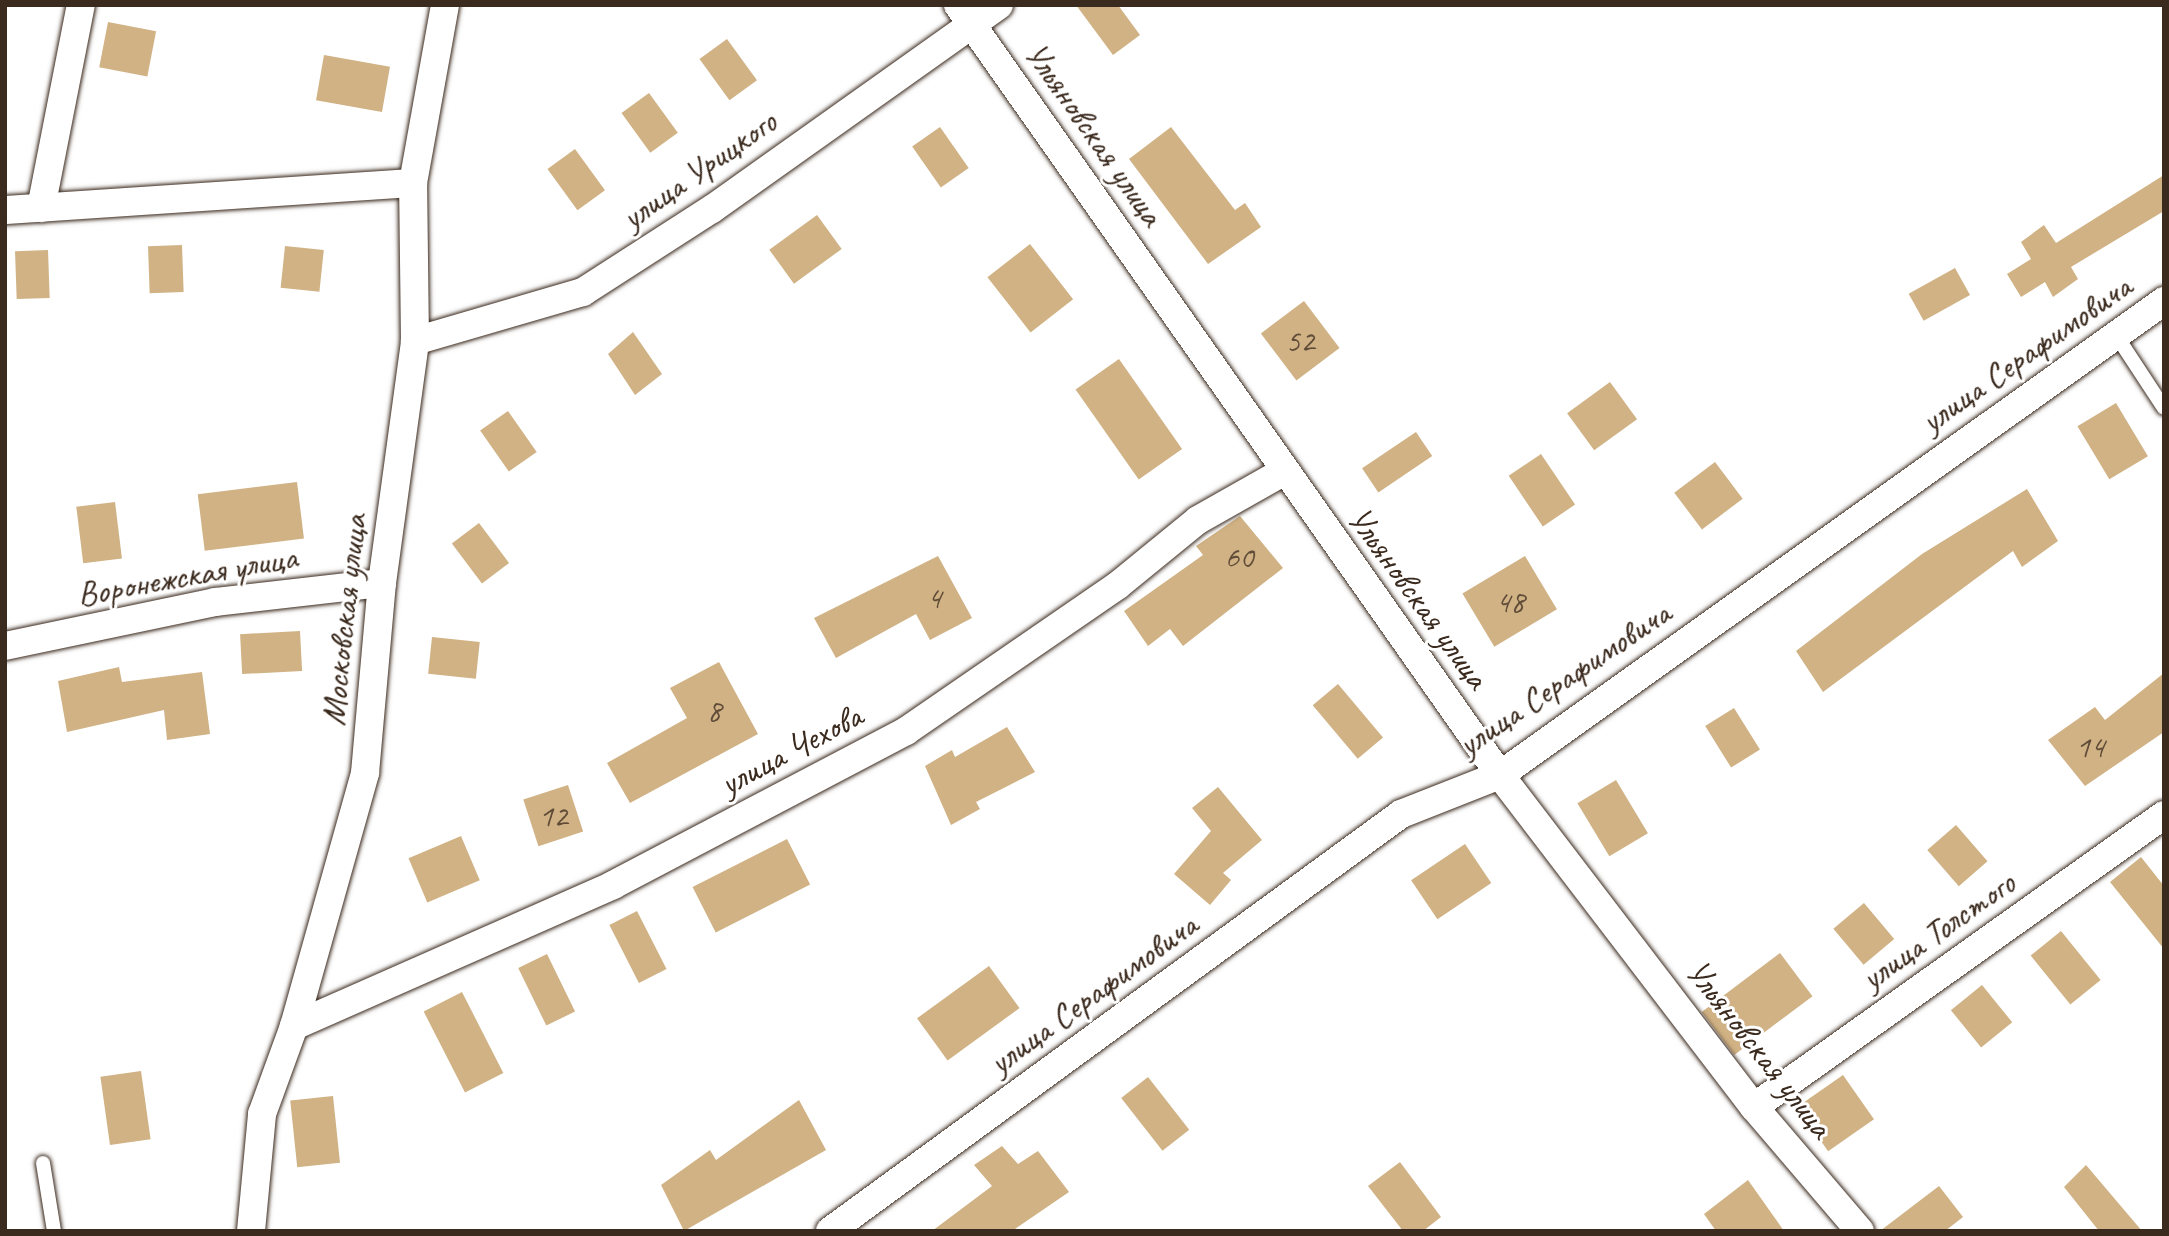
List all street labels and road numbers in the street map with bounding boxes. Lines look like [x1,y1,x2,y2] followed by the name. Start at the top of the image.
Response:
[1015,33,1173,235] street label: Ульяновская улица
[614,101,784,239] street label: улица Урицкого
[1913,266,2139,442] street label: улица Серафимовича
[1337,498,1499,698] street label: Ульяновская улица
[312,512,376,728] street label: Московская улица
[73,536,301,616] street label: Воронежская улица
[1450,593,1678,765] street label: улица Серафимовича
[713,695,869,805] street label: улица Чехова
[1853,863,2023,999] street label: улица Толстого
[981,905,1205,1083] street label: улица Серафимовича
[1676,951,1842,1147] street label: Ульяновская улица

